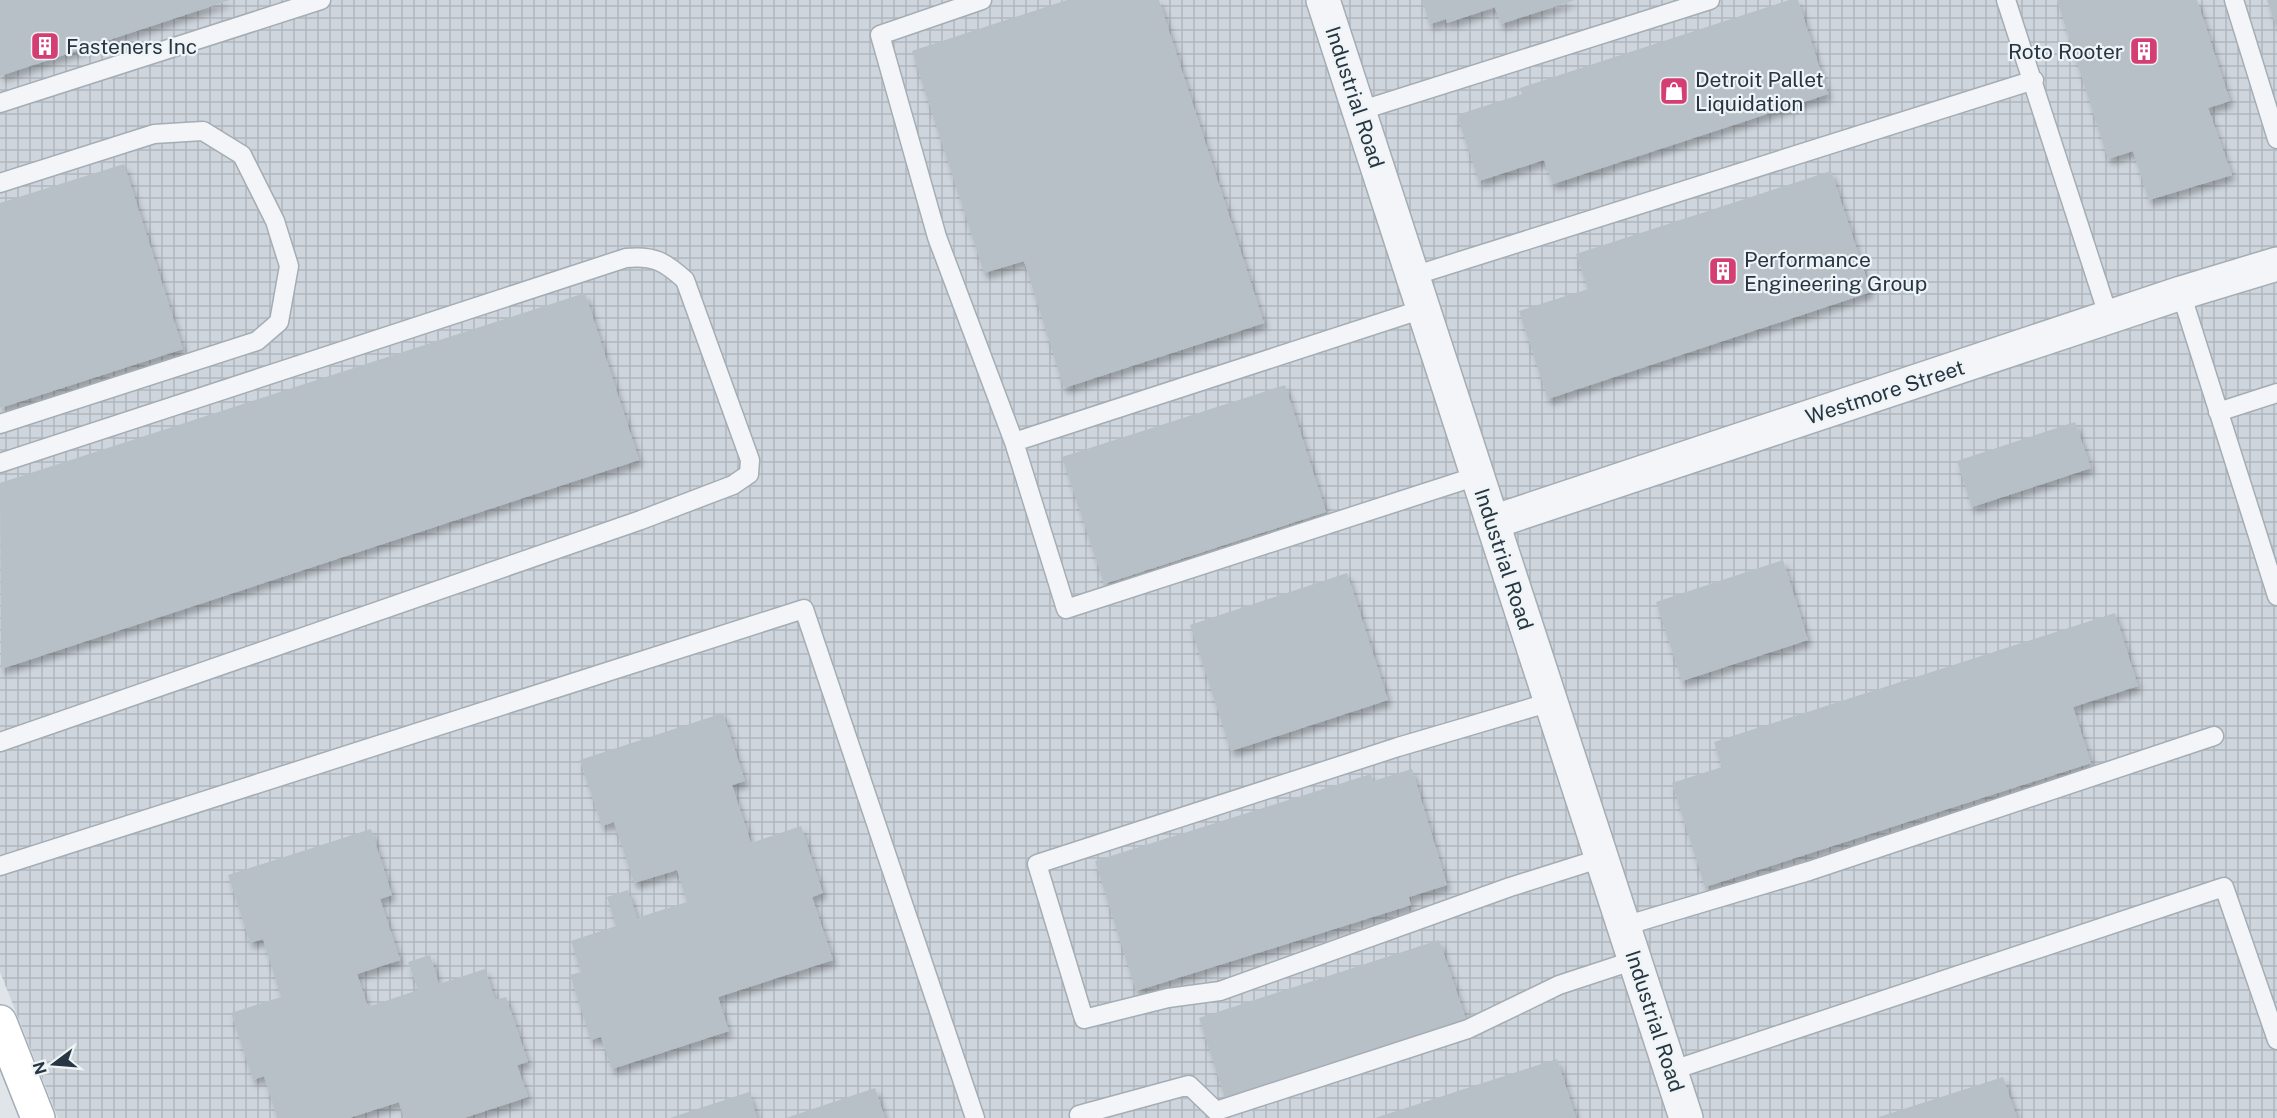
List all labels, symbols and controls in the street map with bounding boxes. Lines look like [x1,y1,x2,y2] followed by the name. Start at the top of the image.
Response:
[1320,23,1390,171] street label: Industrial Road
[29,30,61,62] building icon: Fasteners Inc
[66,34,197,59] place label: Fasteners Inc
[2128,35,2160,67] building icon: Roto Rooter
[2008,39,2123,64] place label: Roto Rooter
[1695,67,1824,116] place label: Detroit Pallet Liquidation
[1658,75,1690,107] shop icon: Detroit Pallet Liquidation
[1744,247,1927,296] place label: Performance Engineering Group
[1707,255,1739,287] building icon: Performance Engineering Group
[1802,355,1968,429] street label: Westmore Street
[1469,485,1539,633] street label: Industrial Road
[1620,947,1690,1095] street label: Industrial Road
[24,1034,84,1094] north arrow
[29,1059,51,1077] text: N

